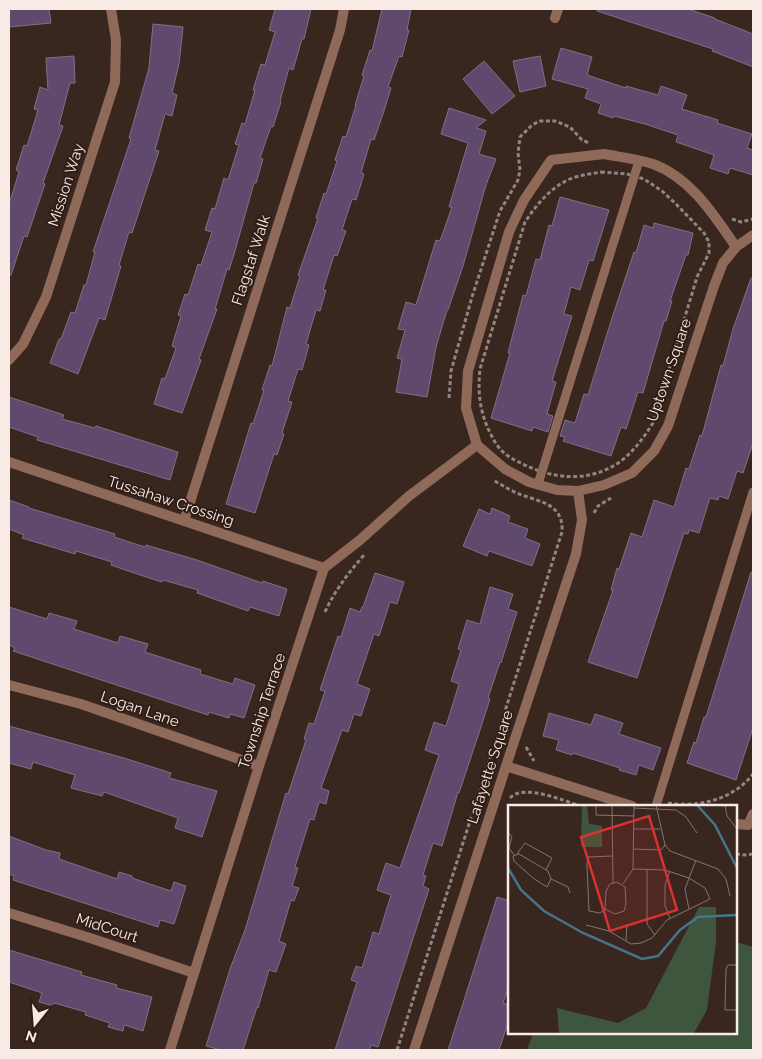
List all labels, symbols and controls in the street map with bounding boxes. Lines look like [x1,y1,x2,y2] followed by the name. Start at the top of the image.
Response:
[44,141,88,229] street label: Mission Way
[228,213,274,307] street label: Flagstaf Walk
[643,316,695,424] street label: Uptown Square
[106,472,236,530] street label: Tussahaw Crossing
[235,651,289,771] street label: Township Terrace
[98,687,182,731] street label: Logan Lane
[463,708,517,826] street label: Lafayette Square
[508,805,737,1034] inset map
[74,910,140,946] street label: MidCourt
[10,999,60,1049] north arrow
[24,1027,39,1046] text: N

